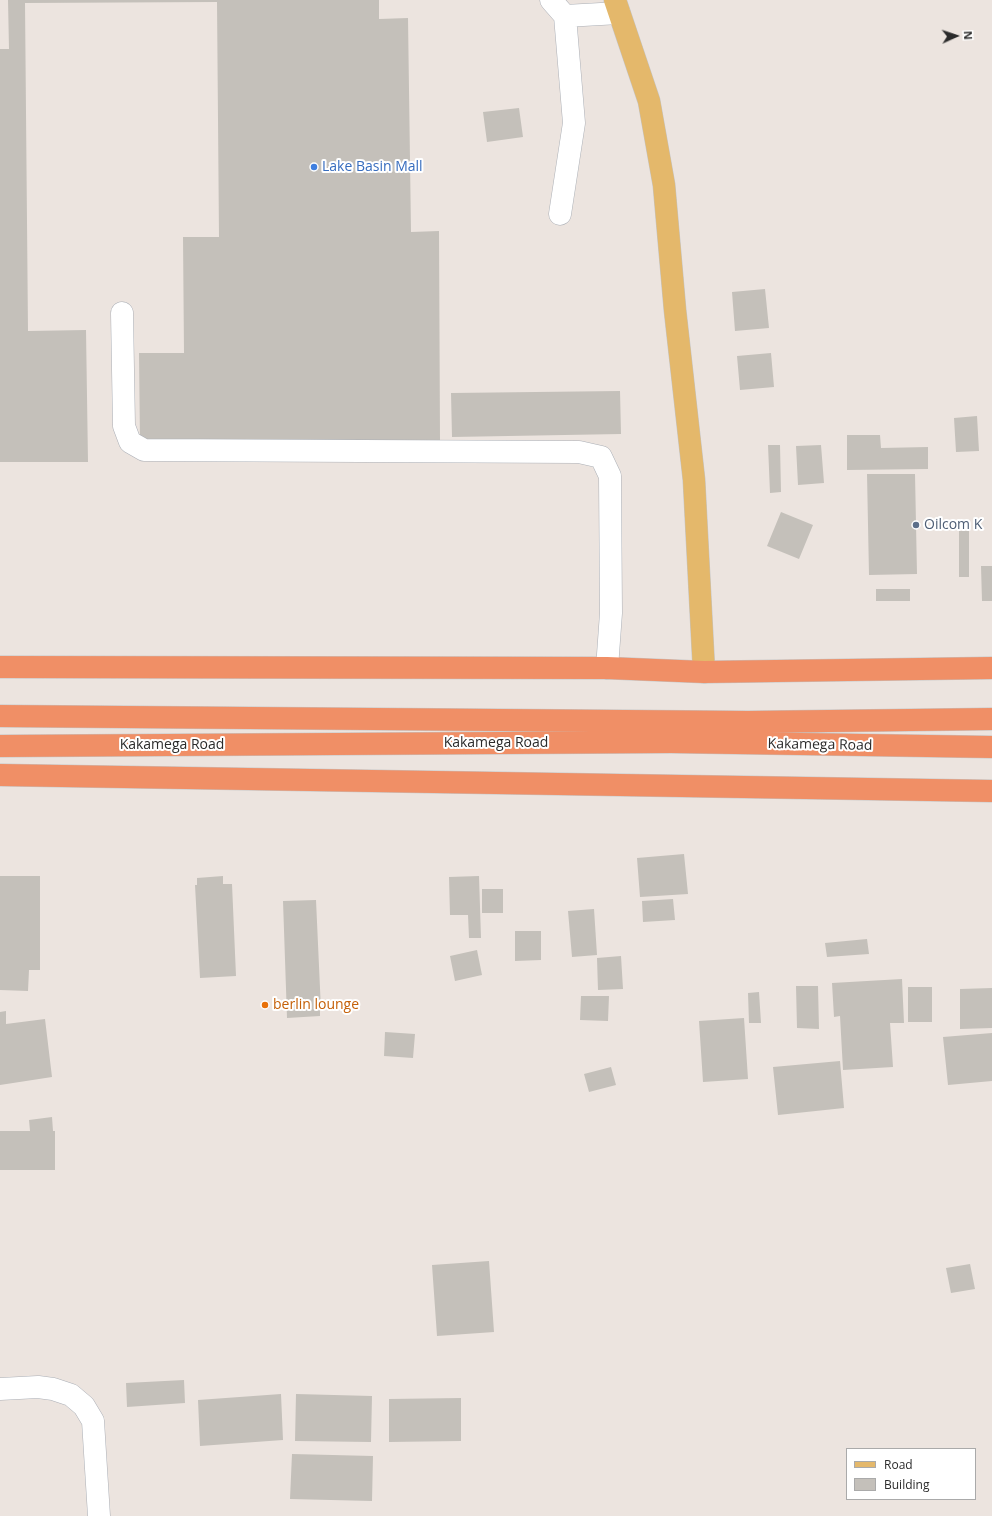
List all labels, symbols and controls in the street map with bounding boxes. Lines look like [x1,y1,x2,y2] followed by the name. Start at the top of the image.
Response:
[936,16,976,56] north arrow
[961,30,976,40] text: N
[322,159,423,175] place label: Lake Basin Mall
[309,162,319,172] marker: Lake Basin Mall
[924,517,982,533] place label: Oilcom K
[911,520,921,530] marker: Oilcom K
[444,735,548,751] street label: Kakamega Road
[767,736,873,754] street label: Kakamega Road
[120,737,224,753] street label: Kakamega Road
[273,997,359,1013] place label: berlin lounge
[260,1000,270,1010] marker: berlin lounge
[846,1448,976,1500] legend
[884,1456,913,1473] text: Road
[884,1476,929,1493] text: Building

